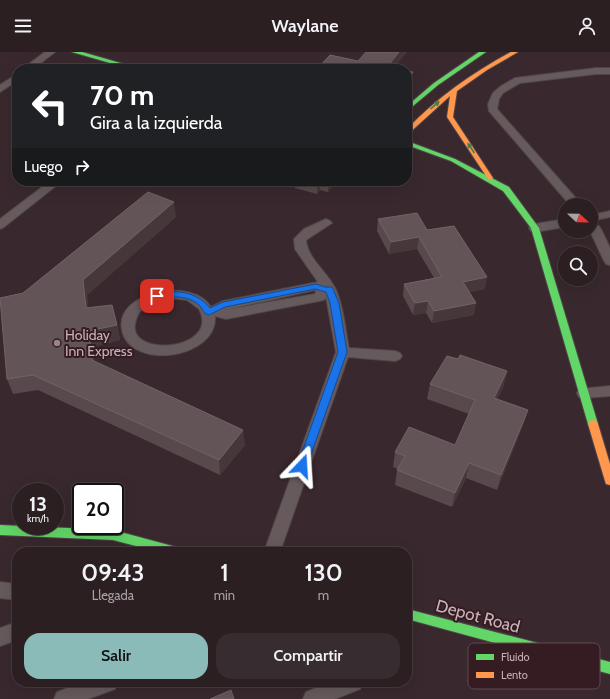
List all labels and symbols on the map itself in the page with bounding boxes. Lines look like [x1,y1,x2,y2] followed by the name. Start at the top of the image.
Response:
[430,101,440,110] one-way arrow
[467,142,474,154] one-way arrow
[558,198,598,238] north arrow
[140,279,174,313] pin
[65,326,133,360] place label: Holiday Inn Express
[52,338,62,348] marker: Holiday Inn Express
[281,445,323,487] position arrow
[72,483,124,535] speed limit sign: 20
[434,595,522,637] street label: Depot Road
[468,643,600,689] legend
[501,650,530,664] text: Fluido
[501,668,528,682] text: Lento

